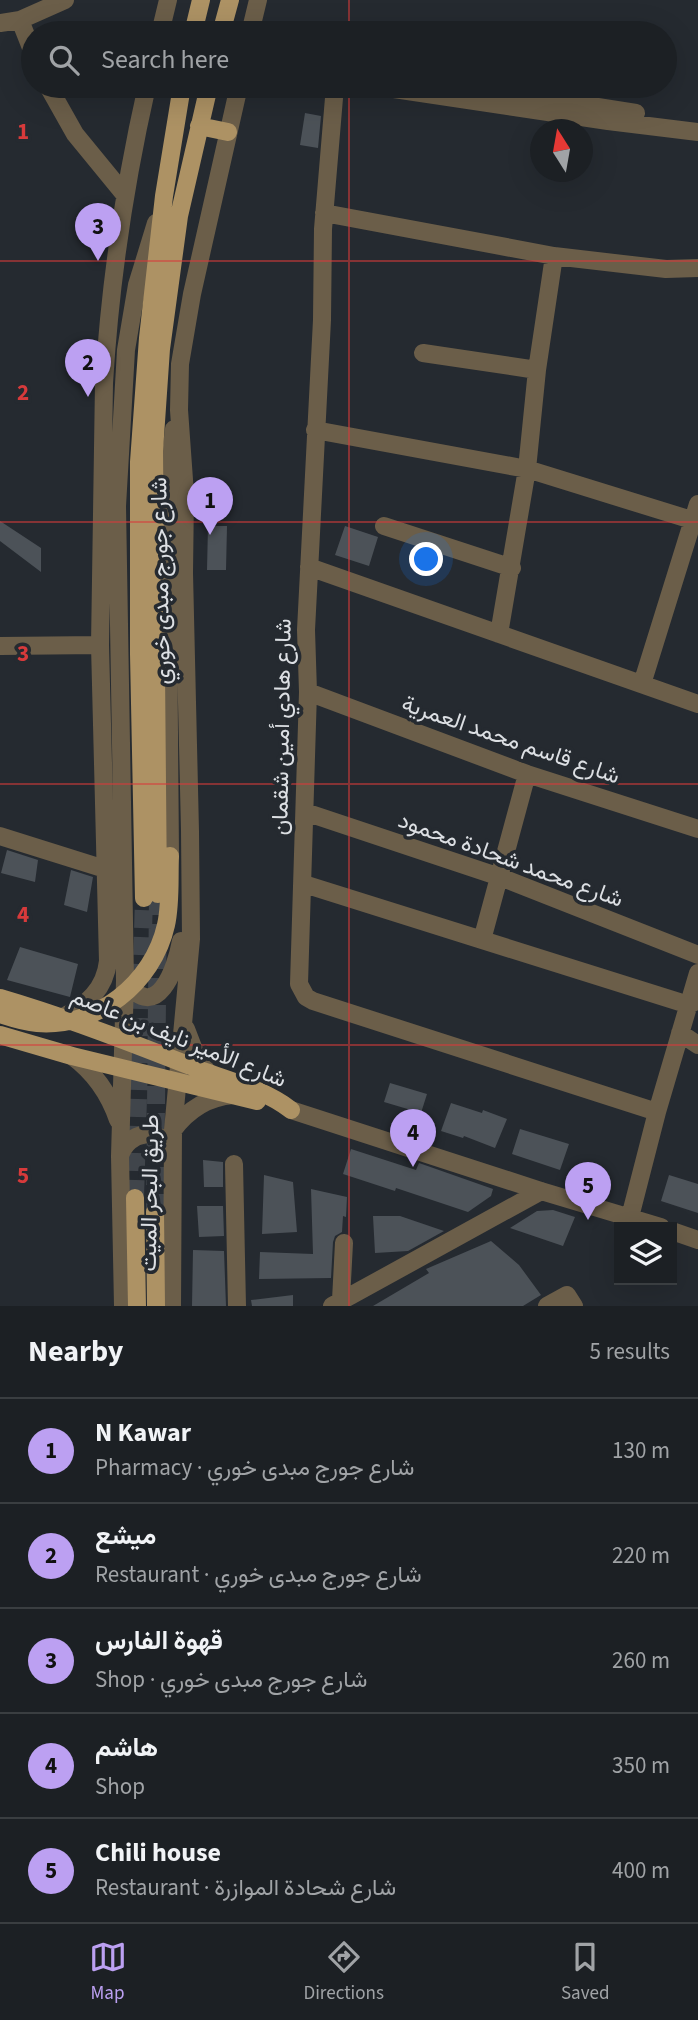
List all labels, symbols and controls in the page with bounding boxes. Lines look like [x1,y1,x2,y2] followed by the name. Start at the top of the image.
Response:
[21,21,677,98] search box
[45,41,83,79] icon: search
[101,41,229,78] text: Search here
[17,115,29,148] text: 1
[530,119,593,182] north arrow
[75,203,121,261] pin: 3
[65,339,111,397] pin: 2
[17,376,29,409] text: 2
[142,477,181,685] street label: شارع جورج مبدى خوري
[187,477,233,535] pin: 1
[409,542,443,576] your location
[263,618,302,836] street label: شارع هادي أمين شقمان
[17,637,29,670] text: 3
[397,687,624,792] street label: شارع قاسم محمد العمرية
[394,803,628,916] street label: شارع محمد شحادة محمود
[17,898,29,931] text: 4
[66,979,291,1096] street label: شارع الأمير نايف بن عاصم
[390,1109,436,1167] pin: 4
[132,1114,167,1272] street label: طريق البحر الميت
[17,1159,29,1192] text: 5
[565,1162,611,1220] pin: 5
[614,1222,677,1285] map controls
[614,1222,677,1285] button: layers
[28,1330,123,1373] text: Nearby
[590,1335,670,1368] text: 5 results
[95,1414,191,1451] text: N Kawar
[45,1434,57,1467] text: 1
[612,1434,670,1467] text: 130 m
[95,1451,414,1484] text: Pharmacy · شارع جورج مبدى خوري
[95,1517,156,1554] text: ميشع
[45,1539,57,1572] text: 2
[612,1539,670,1572] text: 220 m
[95,1558,422,1591] text: Restaurant · شارع جورج مبدى خوري
[95,1622,223,1659] text: قهوة الفارس
[45,1644,57,1677] text: 3
[612,1644,670,1677] text: 260 m
[95,1663,367,1696] text: Shop · شارع جورج مبدى خوري
[95,1729,158,1766] text: هاشم
[45,1749,57,1782] text: 4
[612,1749,670,1782] text: 350 m
[95,1770,145,1803] text: Shop
[95,1834,221,1871] text: Chili house
[45,1854,57,1887] text: 5
[612,1854,670,1887] text: 400 m
[95,1871,396,1904] text: Restaurant · شارع شحادة الموازرة
[89,1938,127,2007] tab: Map
[304,1938,384,2007] tab: Directions
[561,1938,609,2007] tab: Saved

